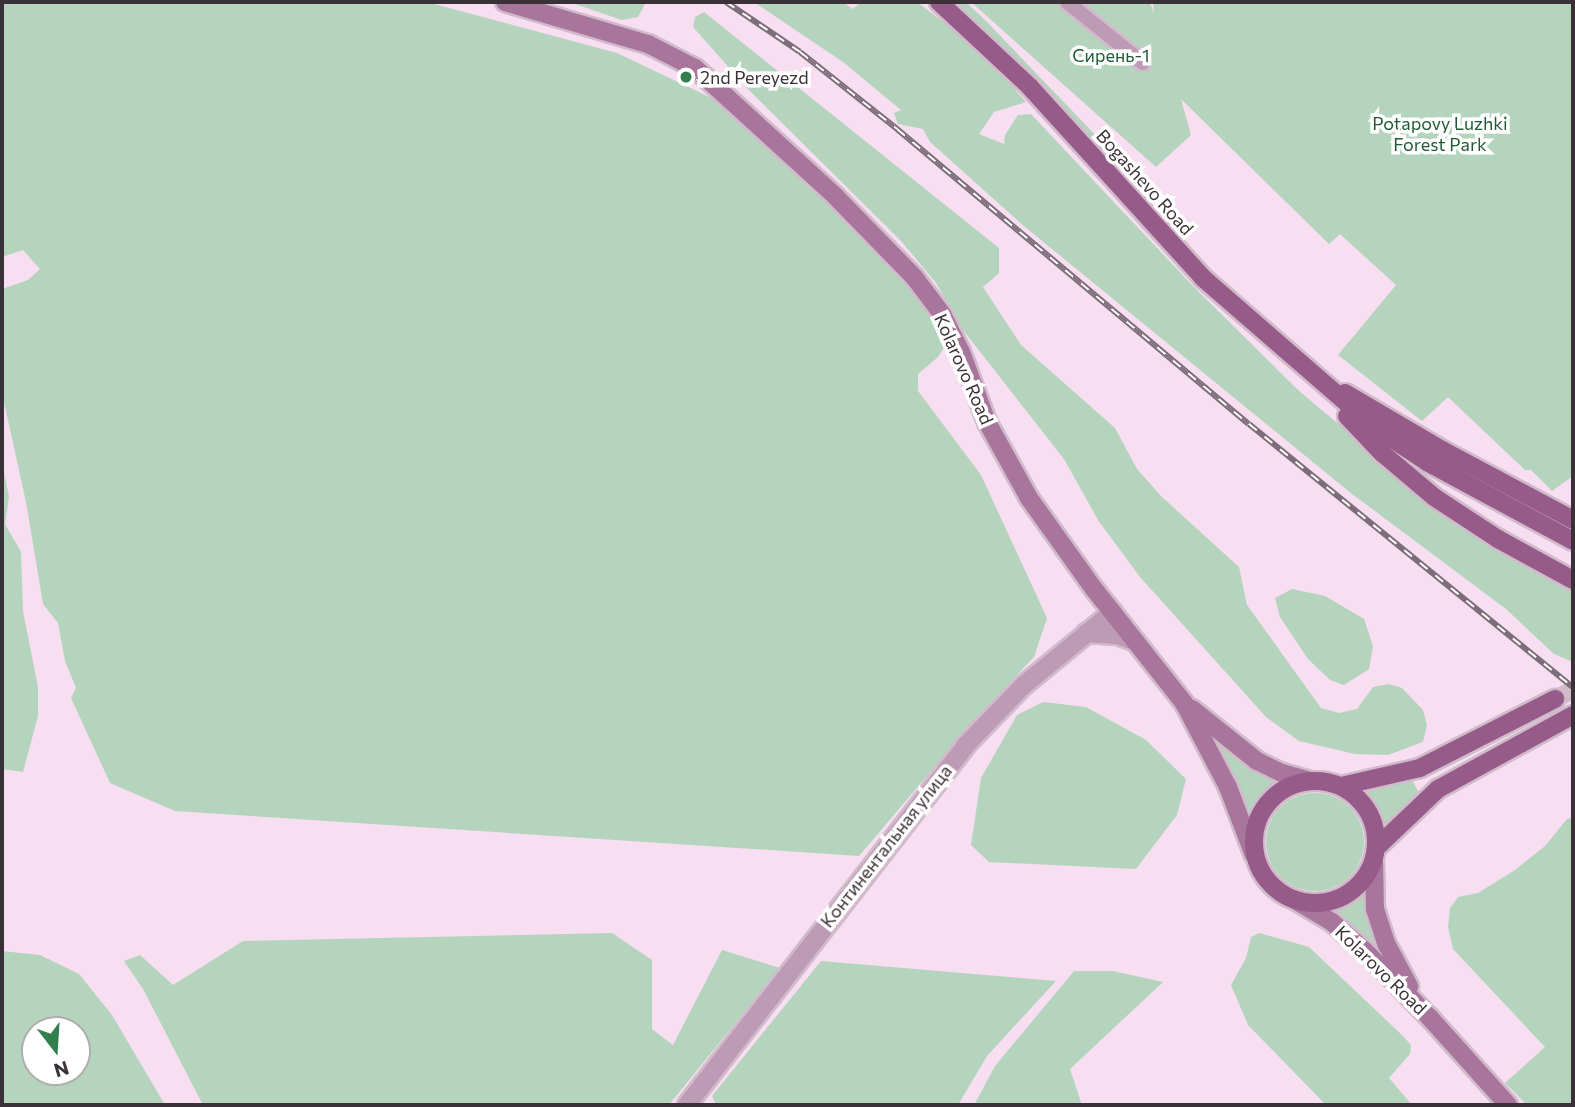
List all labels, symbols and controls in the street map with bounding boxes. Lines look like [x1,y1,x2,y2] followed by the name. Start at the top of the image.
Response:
[1072,44,1150,66] park label: Сирень-1
[700,66,809,88] place label: 2nd Pereyezd
[678,69,694,85] marker: 2nd Pereyezd
[1372,113,1508,156] park label: Potapovy Luzhki Forest Park
[1092,125,1198,239] street label: Bogashevo Road
[930,310,998,428] street label: Kolarovo Road
[816,760,956,932] street label: Континентальная улица
[1331,921,1431,1019] street label: Kolarovo Road
[21,1016,91,1086] north arrow
[52,1057,72,1083] text: N

